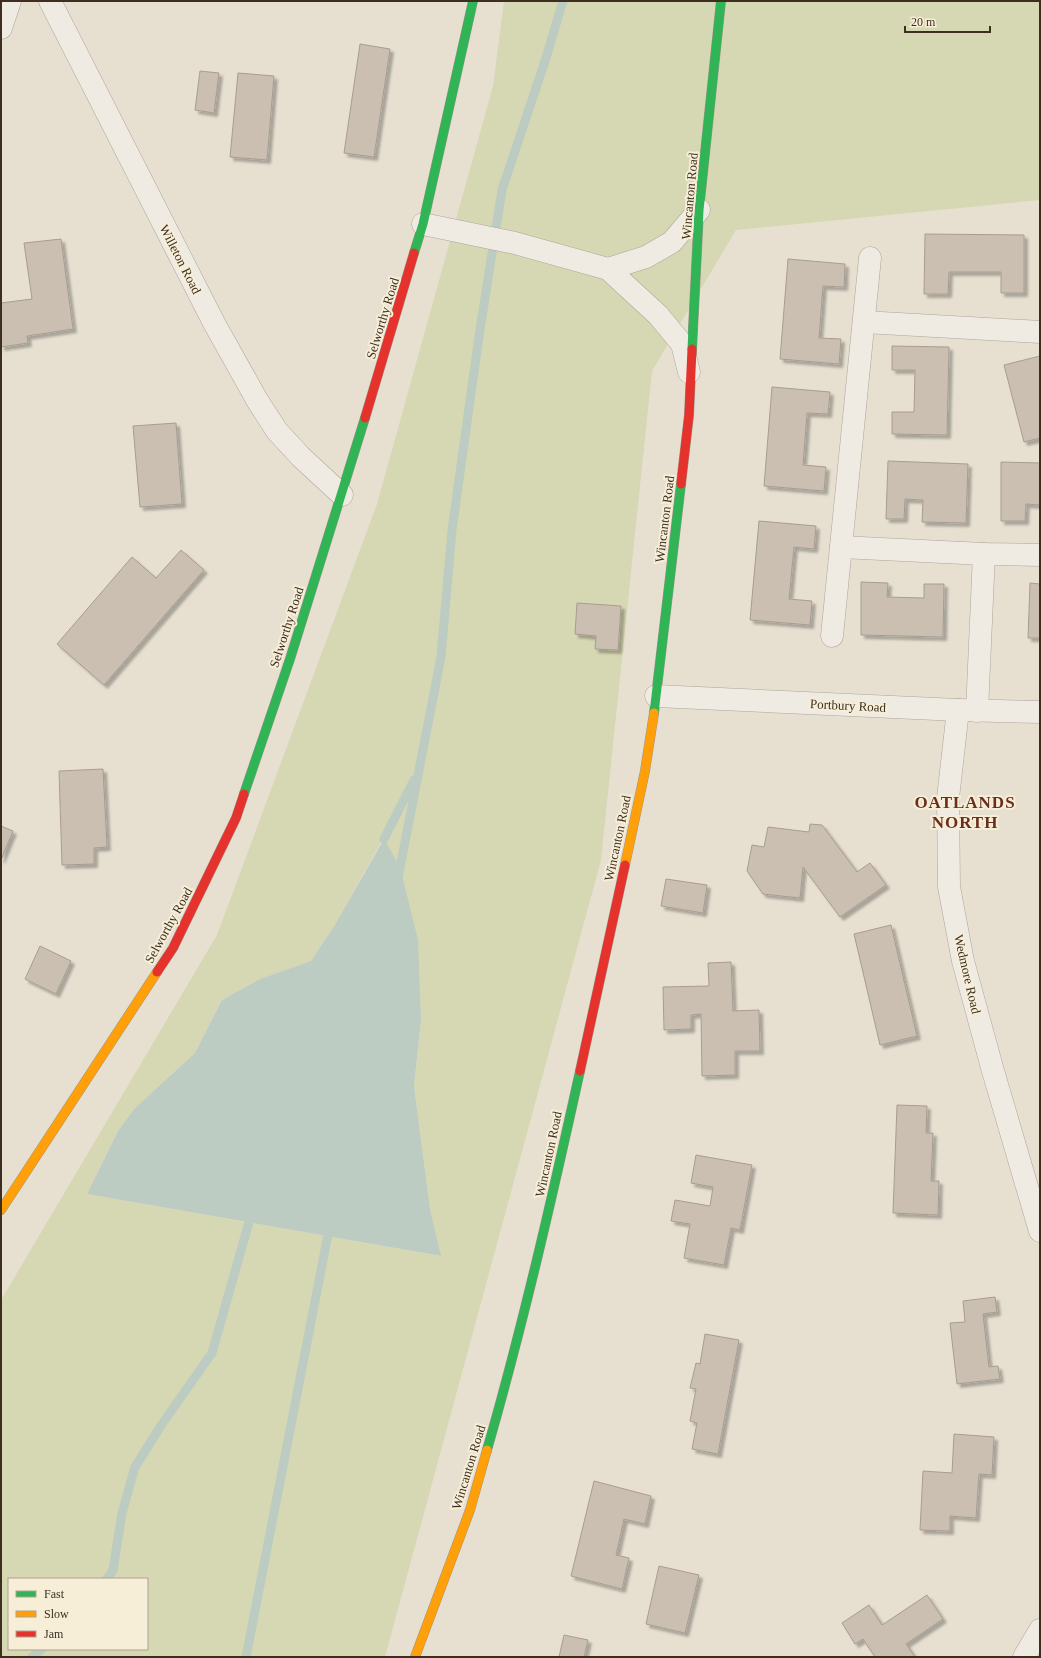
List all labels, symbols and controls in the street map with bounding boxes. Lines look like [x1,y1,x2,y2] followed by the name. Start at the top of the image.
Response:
[905,8,990,34] scale bar
[911,15,936,29] text: 20 m
[678,151,701,240] street label: Wincanton Road
[157,222,205,297] street label: Willeton Road
[363,275,402,361] street label: Selworthy Road
[652,474,677,563] street label: Wincanton Road
[266,584,307,669] street label: Selworthy Road
[810,696,887,715] street label: Portbury Road
[601,793,634,882] street label: Wincanton Road
[914,793,1016,832] district label: OATLANDS NORTH
[141,884,196,966] street label: Selworthy Road
[951,933,984,1016] street label: Wedmore Road
[532,1109,565,1198] street label: Wincanton Road
[449,1423,489,1511] street label: Wincanton Road
[8,1578,148,1650] legend
[44,1587,65,1601] text: Fast
[44,1607,69,1621] text: Slow
[44,1627,64,1641] text: Jam

